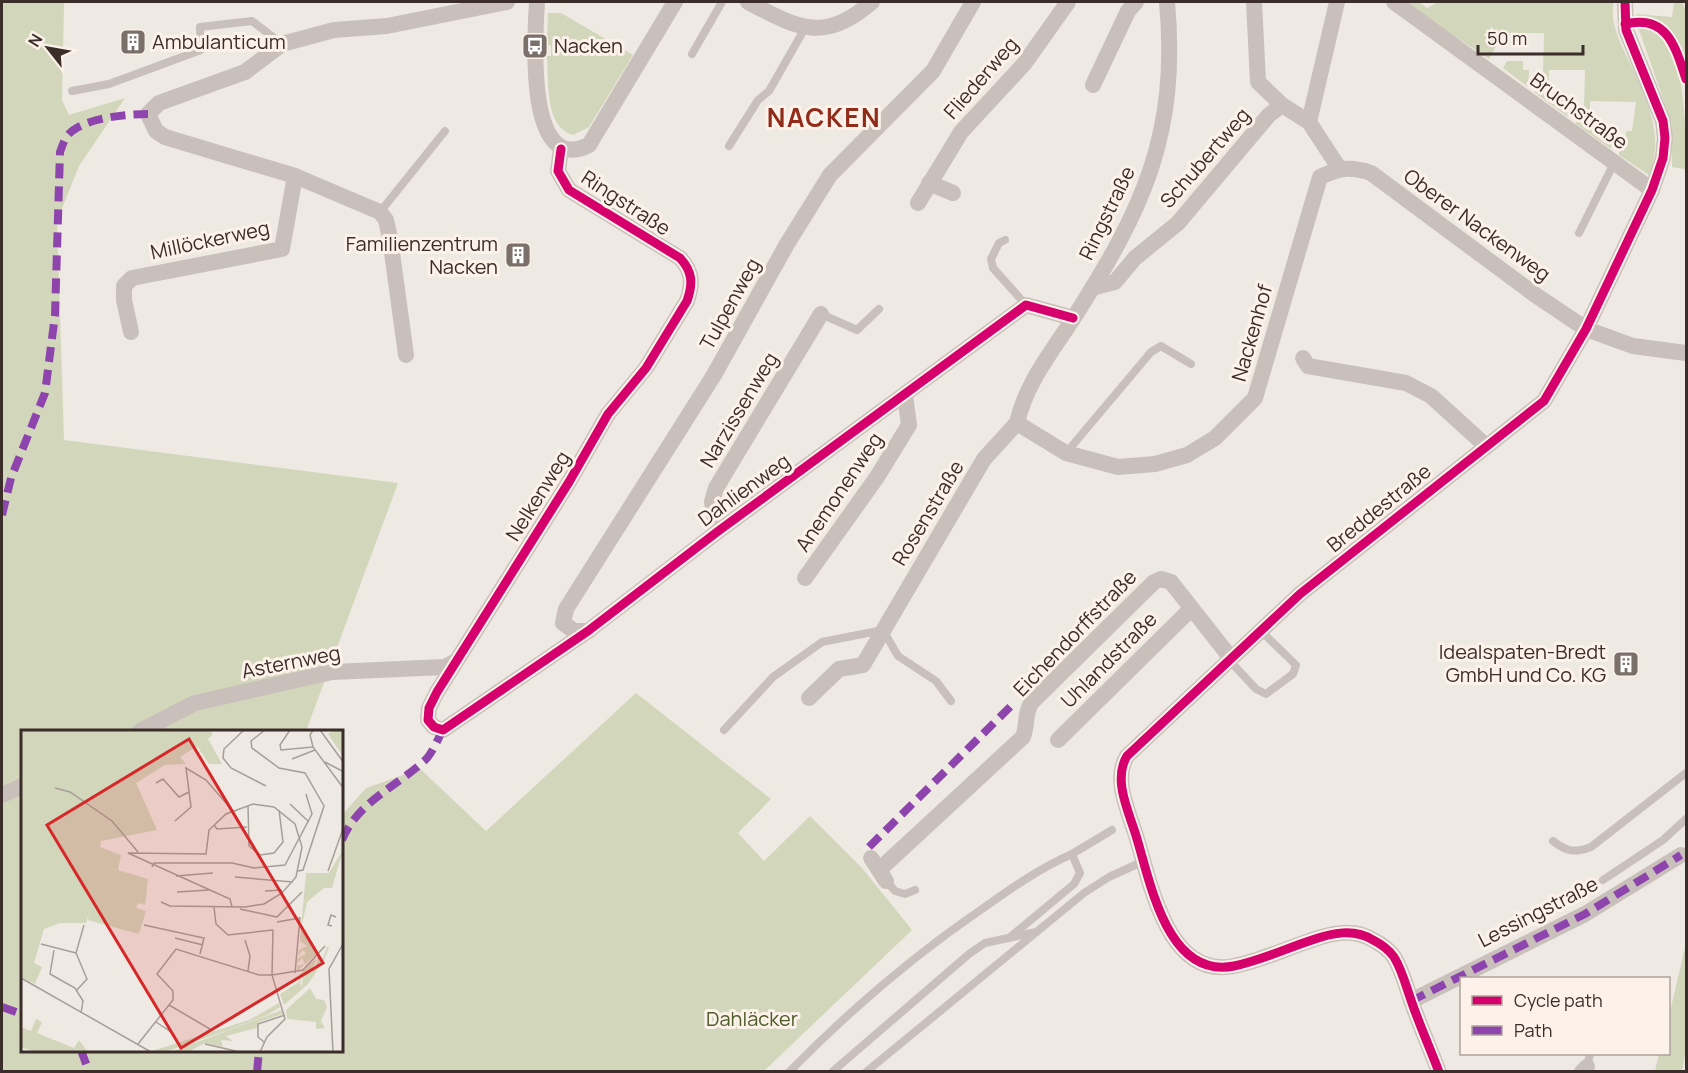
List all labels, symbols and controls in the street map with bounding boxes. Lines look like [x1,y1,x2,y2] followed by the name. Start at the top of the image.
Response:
[18,18,78,78] north arrow
[1478,18,1583,56] scale bar
[1487,26,1527,50] text: 50 m
[118,27,148,57] building icon: Ambulanticum
[152,28,286,55] place label: Ambulanticum
[23,30,48,51] text: N
[520,31,550,61] bus stop icon: Nacken
[938,31,1024,124] street label: Fliederweg
[554,32,623,59] place label: Nacken
[1525,66,1634,155] street label: Bruchstraße
[767,99,881,135] district label: NACKEN
[1154,102,1256,213] street label: Schubertweg
[1072,161,1141,264] street label: Ringstraße
[1398,162,1556,287] street label: Oberer Nackenweg
[577,164,676,241] street label: Ringstraße
[148,214,272,265] street label: Millöckerweg
[346,230,498,280] place label: Familienzentrum Nacken
[503,240,533,270] building icon: Familienzentrum Nacken
[693,253,766,355] street label: Tulpenweg
[1225,281,1278,384] street label: Nackenhof
[694,347,784,472] street label: Narzissenweg
[789,427,888,557] street label: Anemonenweg
[499,446,576,546] street label: Nelkenweg
[692,447,795,532] street label: Dahlienweg
[886,455,970,570] street label: Rosenstraße
[1321,457,1436,558] street label: Breddestraße
[1007,563,1142,702] street label: Eichendorffstraße
[1055,606,1163,714] street label: Uhlandstraße
[1439,638,1606,688] place label: Idealspaten-Bredt GmbH und Co. KG
[239,639,343,684] street label: Asternweg
[1611,649,1641,679] building icon: Idealspaten-Bredt GmbH und Co. KG
[21,730,344,1052] inset map
[1473,870,1602,953] street label: Lessingstraße
[1460,977,1670,1055] legend
[1514,988,1603,1012] text: Cycle path
[706,1005,798,1032] park label: Dahläcker
[1514,1018,1552,1042] text: Path

